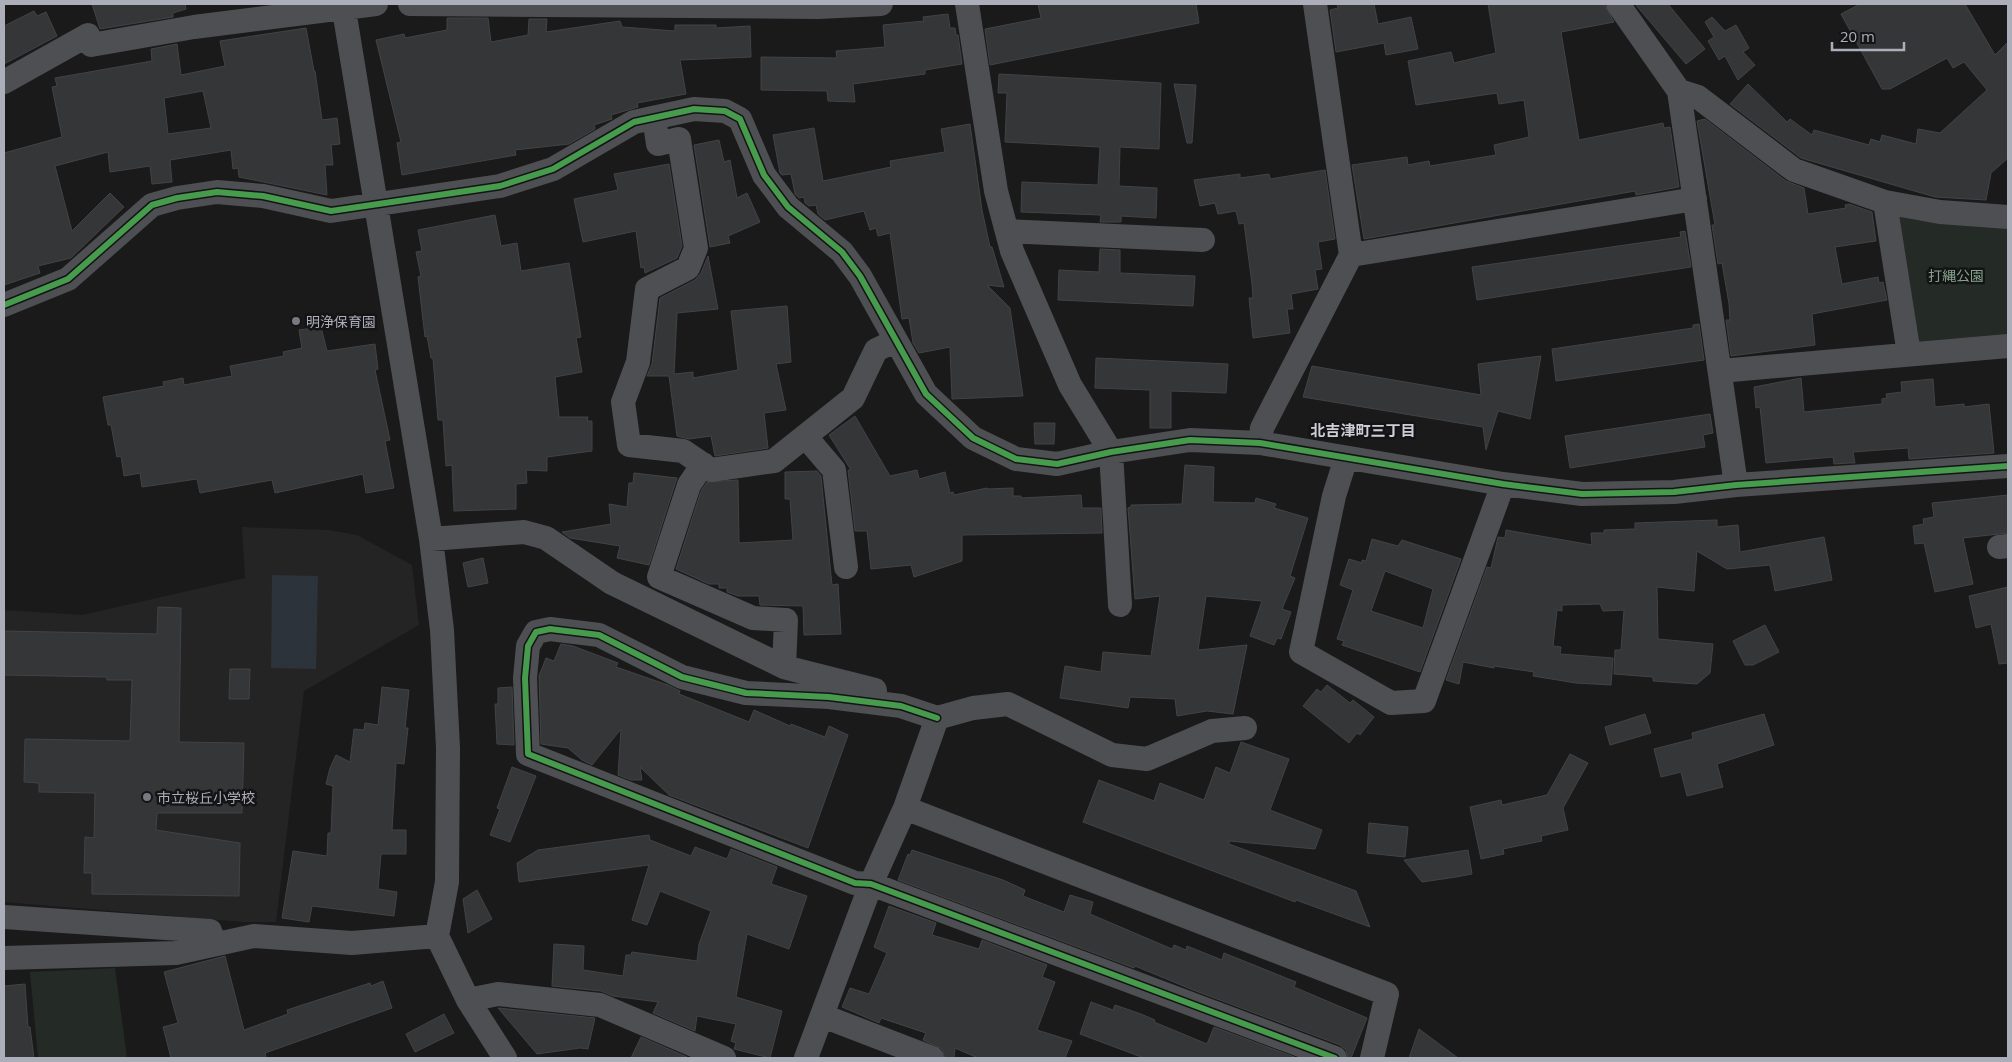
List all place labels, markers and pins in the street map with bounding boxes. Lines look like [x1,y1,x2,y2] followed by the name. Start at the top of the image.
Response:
[306,312,376,331] place label: 明浄保育園
[290,315,302,327] marker: 明浄保育園
[157,788,255,807] place label: 市立桜丘小学校
[141,791,153,803] marker: 市立桜丘小学校

